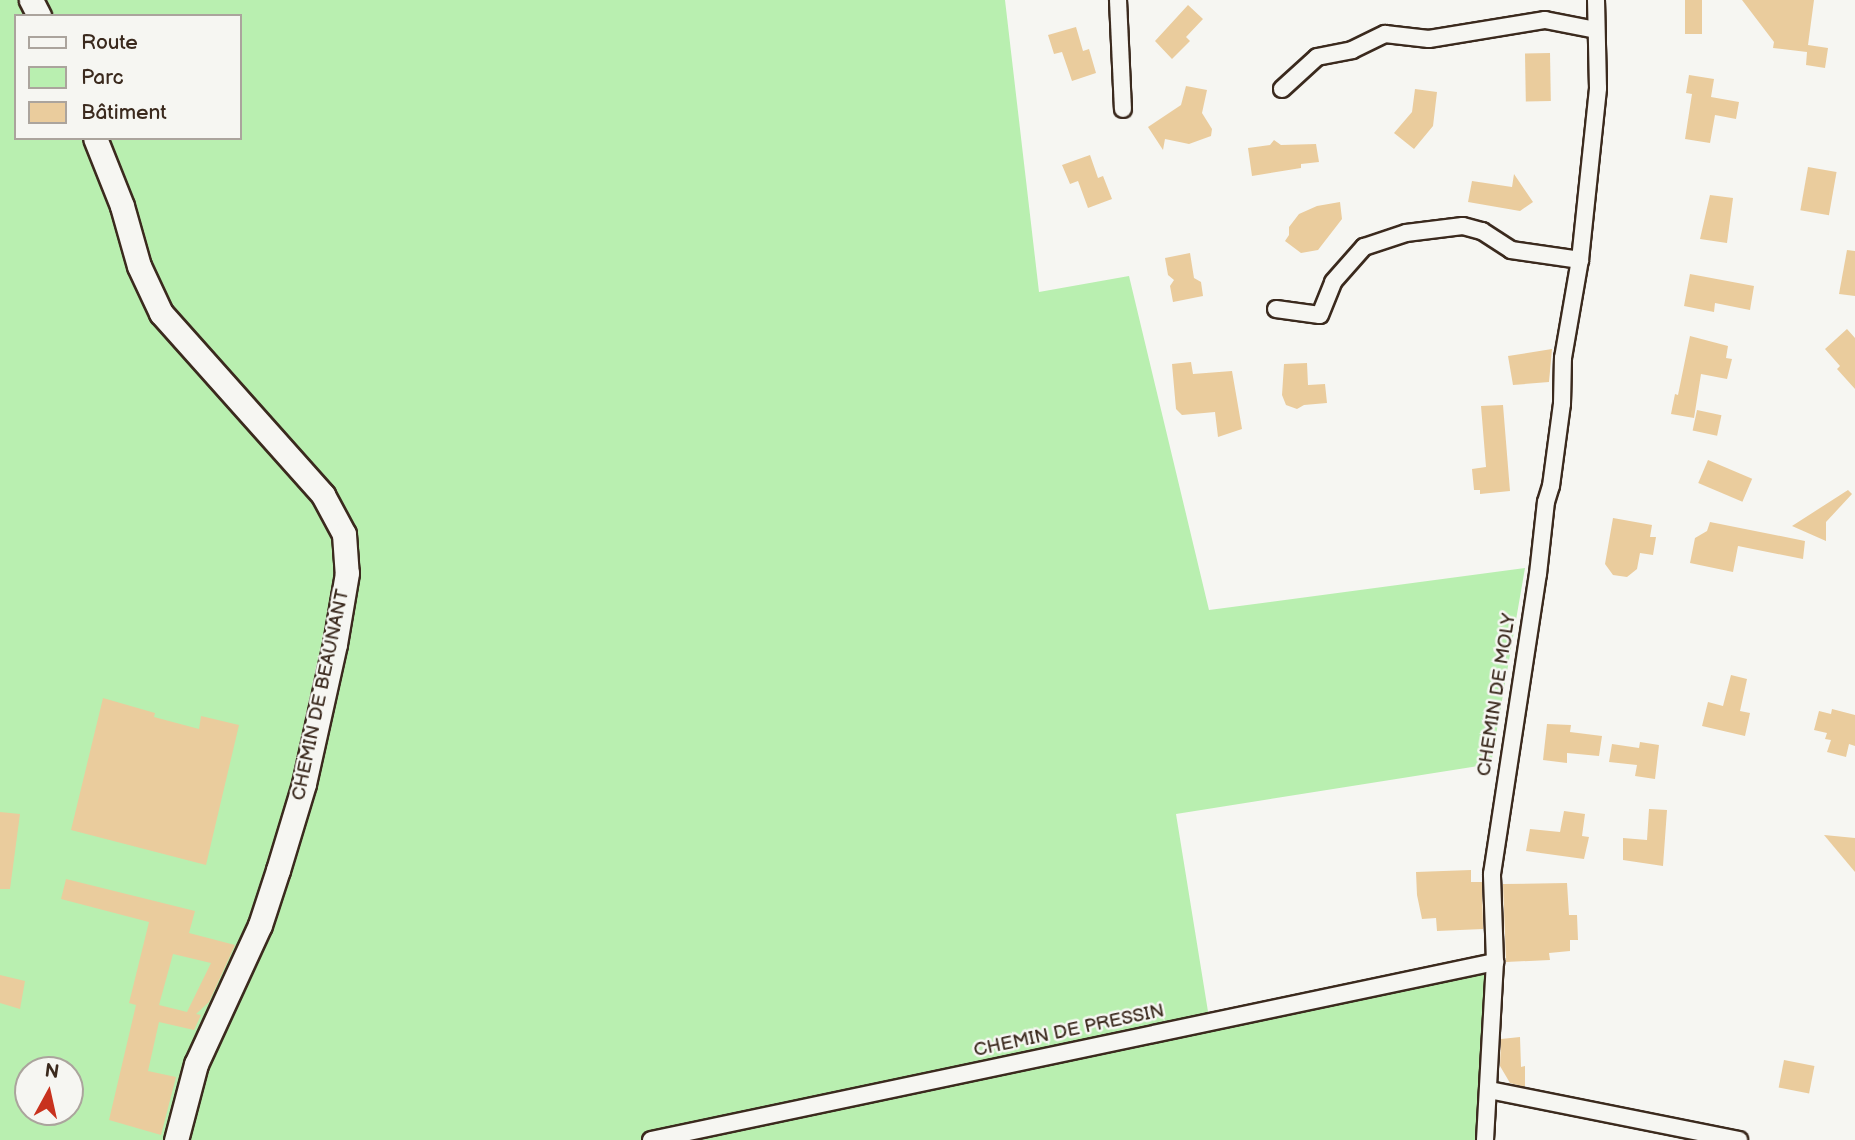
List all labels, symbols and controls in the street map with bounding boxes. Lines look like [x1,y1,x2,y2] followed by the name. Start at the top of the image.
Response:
[14,14,242,140] legend
[81,30,138,55] text: Route
[81,65,124,90] text: Parc
[81,100,167,125] text: Bâtiment
[287,587,355,803] street label: CHEMIN DE BEAUNANT
[1473,612,1521,778] street label: CHEMIN DE MOLY
[972,1000,1166,1062] street label: CHEMIN DE PRESSIN
[14,1056,84,1126] north arrow
[43,1059,60,1084] text: N

